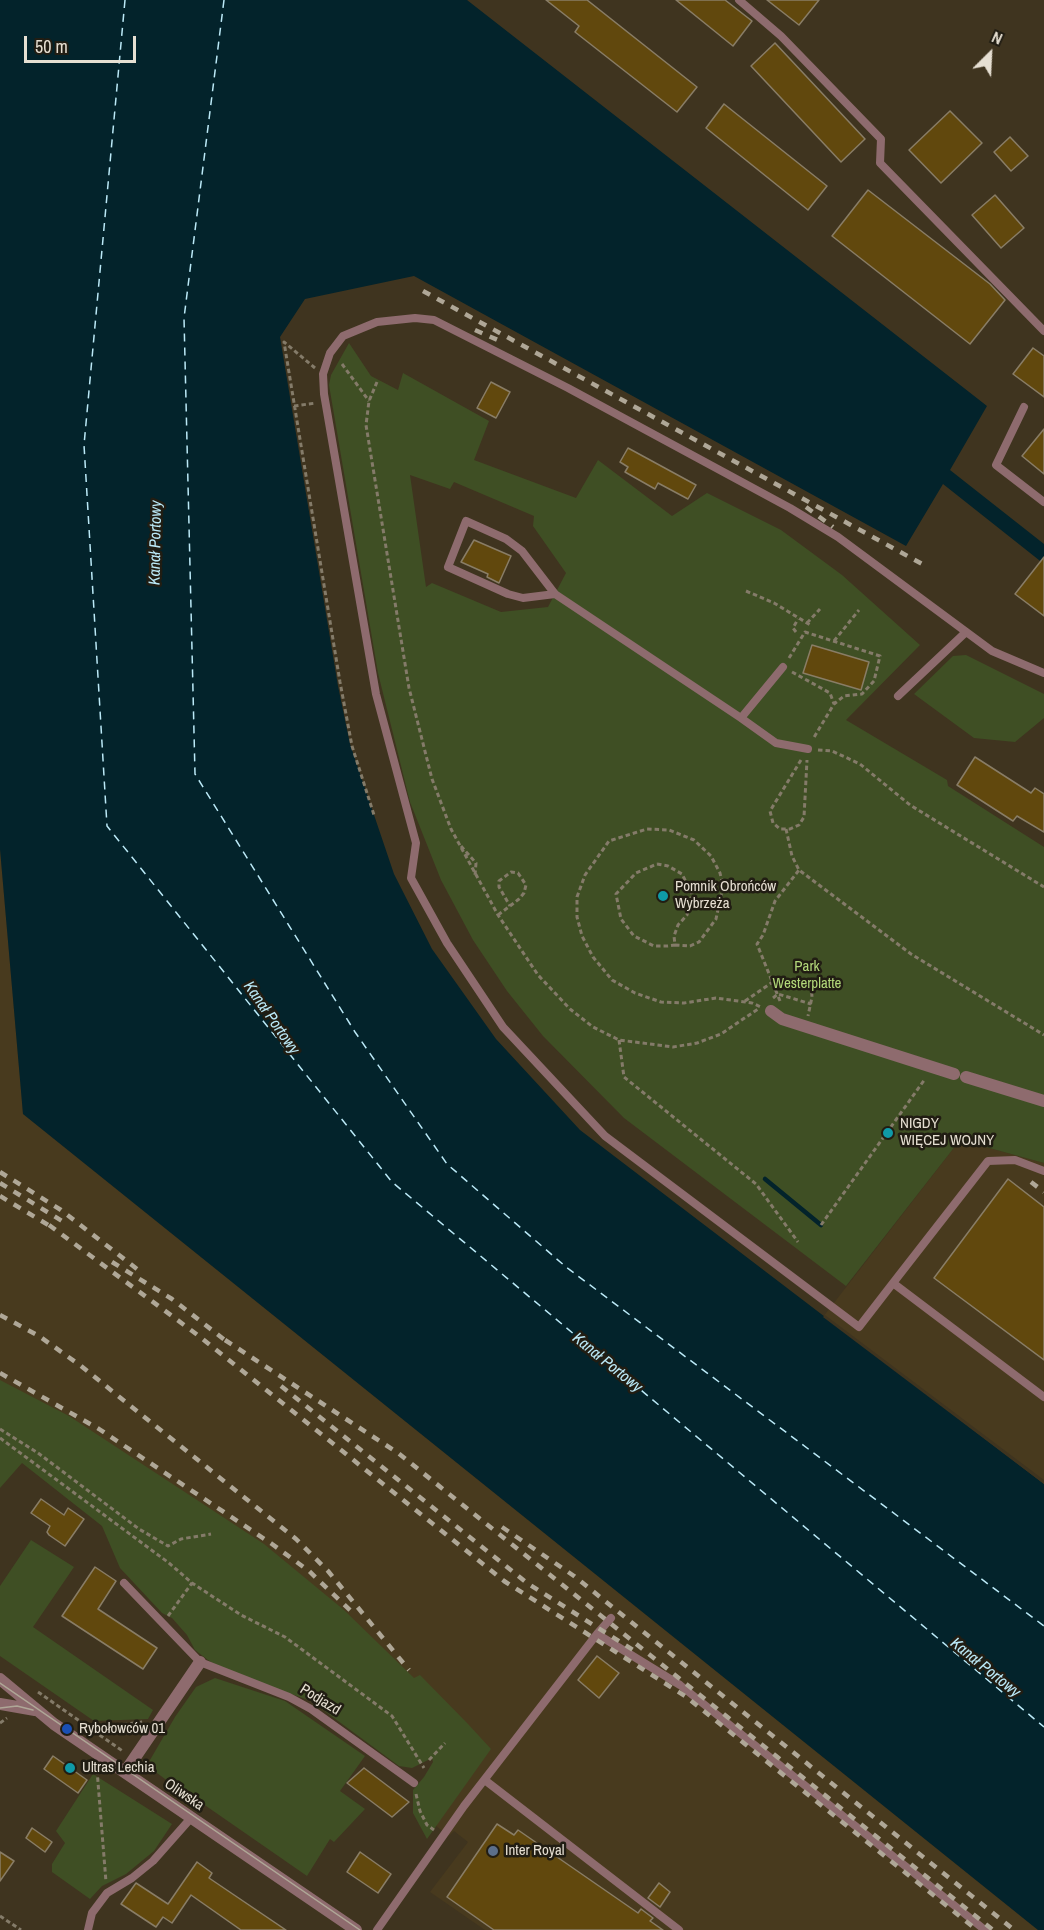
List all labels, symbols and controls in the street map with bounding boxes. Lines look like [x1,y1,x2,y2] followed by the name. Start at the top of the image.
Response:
[27,24,140,62] scale bar
[960,24,1020,84] north arrow
[989,26,1006,50] text: N
[35,34,68,59] text: 50 m
[146,501,166,585] water label: Kanał Portowy
[675,878,776,913] place label: Pomnik Obrońców Wybrzeża
[656,889,670,903] marker: Pomnik Obrońców Wybrzeża
[773,958,841,993] park label: Park Westerplatte
[239,978,303,1058] water label: Kanał Portowy
[900,1115,994,1150] place label: NIGDY WIĘCEJ WOJNY
[881,1126,895,1140] marker: NIGDY WIĘCEJ WOJNY
[568,1329,646,1397] water label: Kanał Portowy
[946,1634,1024,1702] water label: Kanał Portowy
[296,1681,344,1719] street label: Podjazd
[79,1720,165,1738] place label: Rybołowców 01
[60,1722,74,1736] marker: Rybołowców 01
[82,1759,154,1777] place label: Ultras Lechia
[63,1761,77,1775] marker: Ultras Lechia
[161,1775,207,1815] street label: Oliwska
[505,1842,564,1860] place label: Inter Royal
[486,1844,500,1858] marker: Inter Royal

